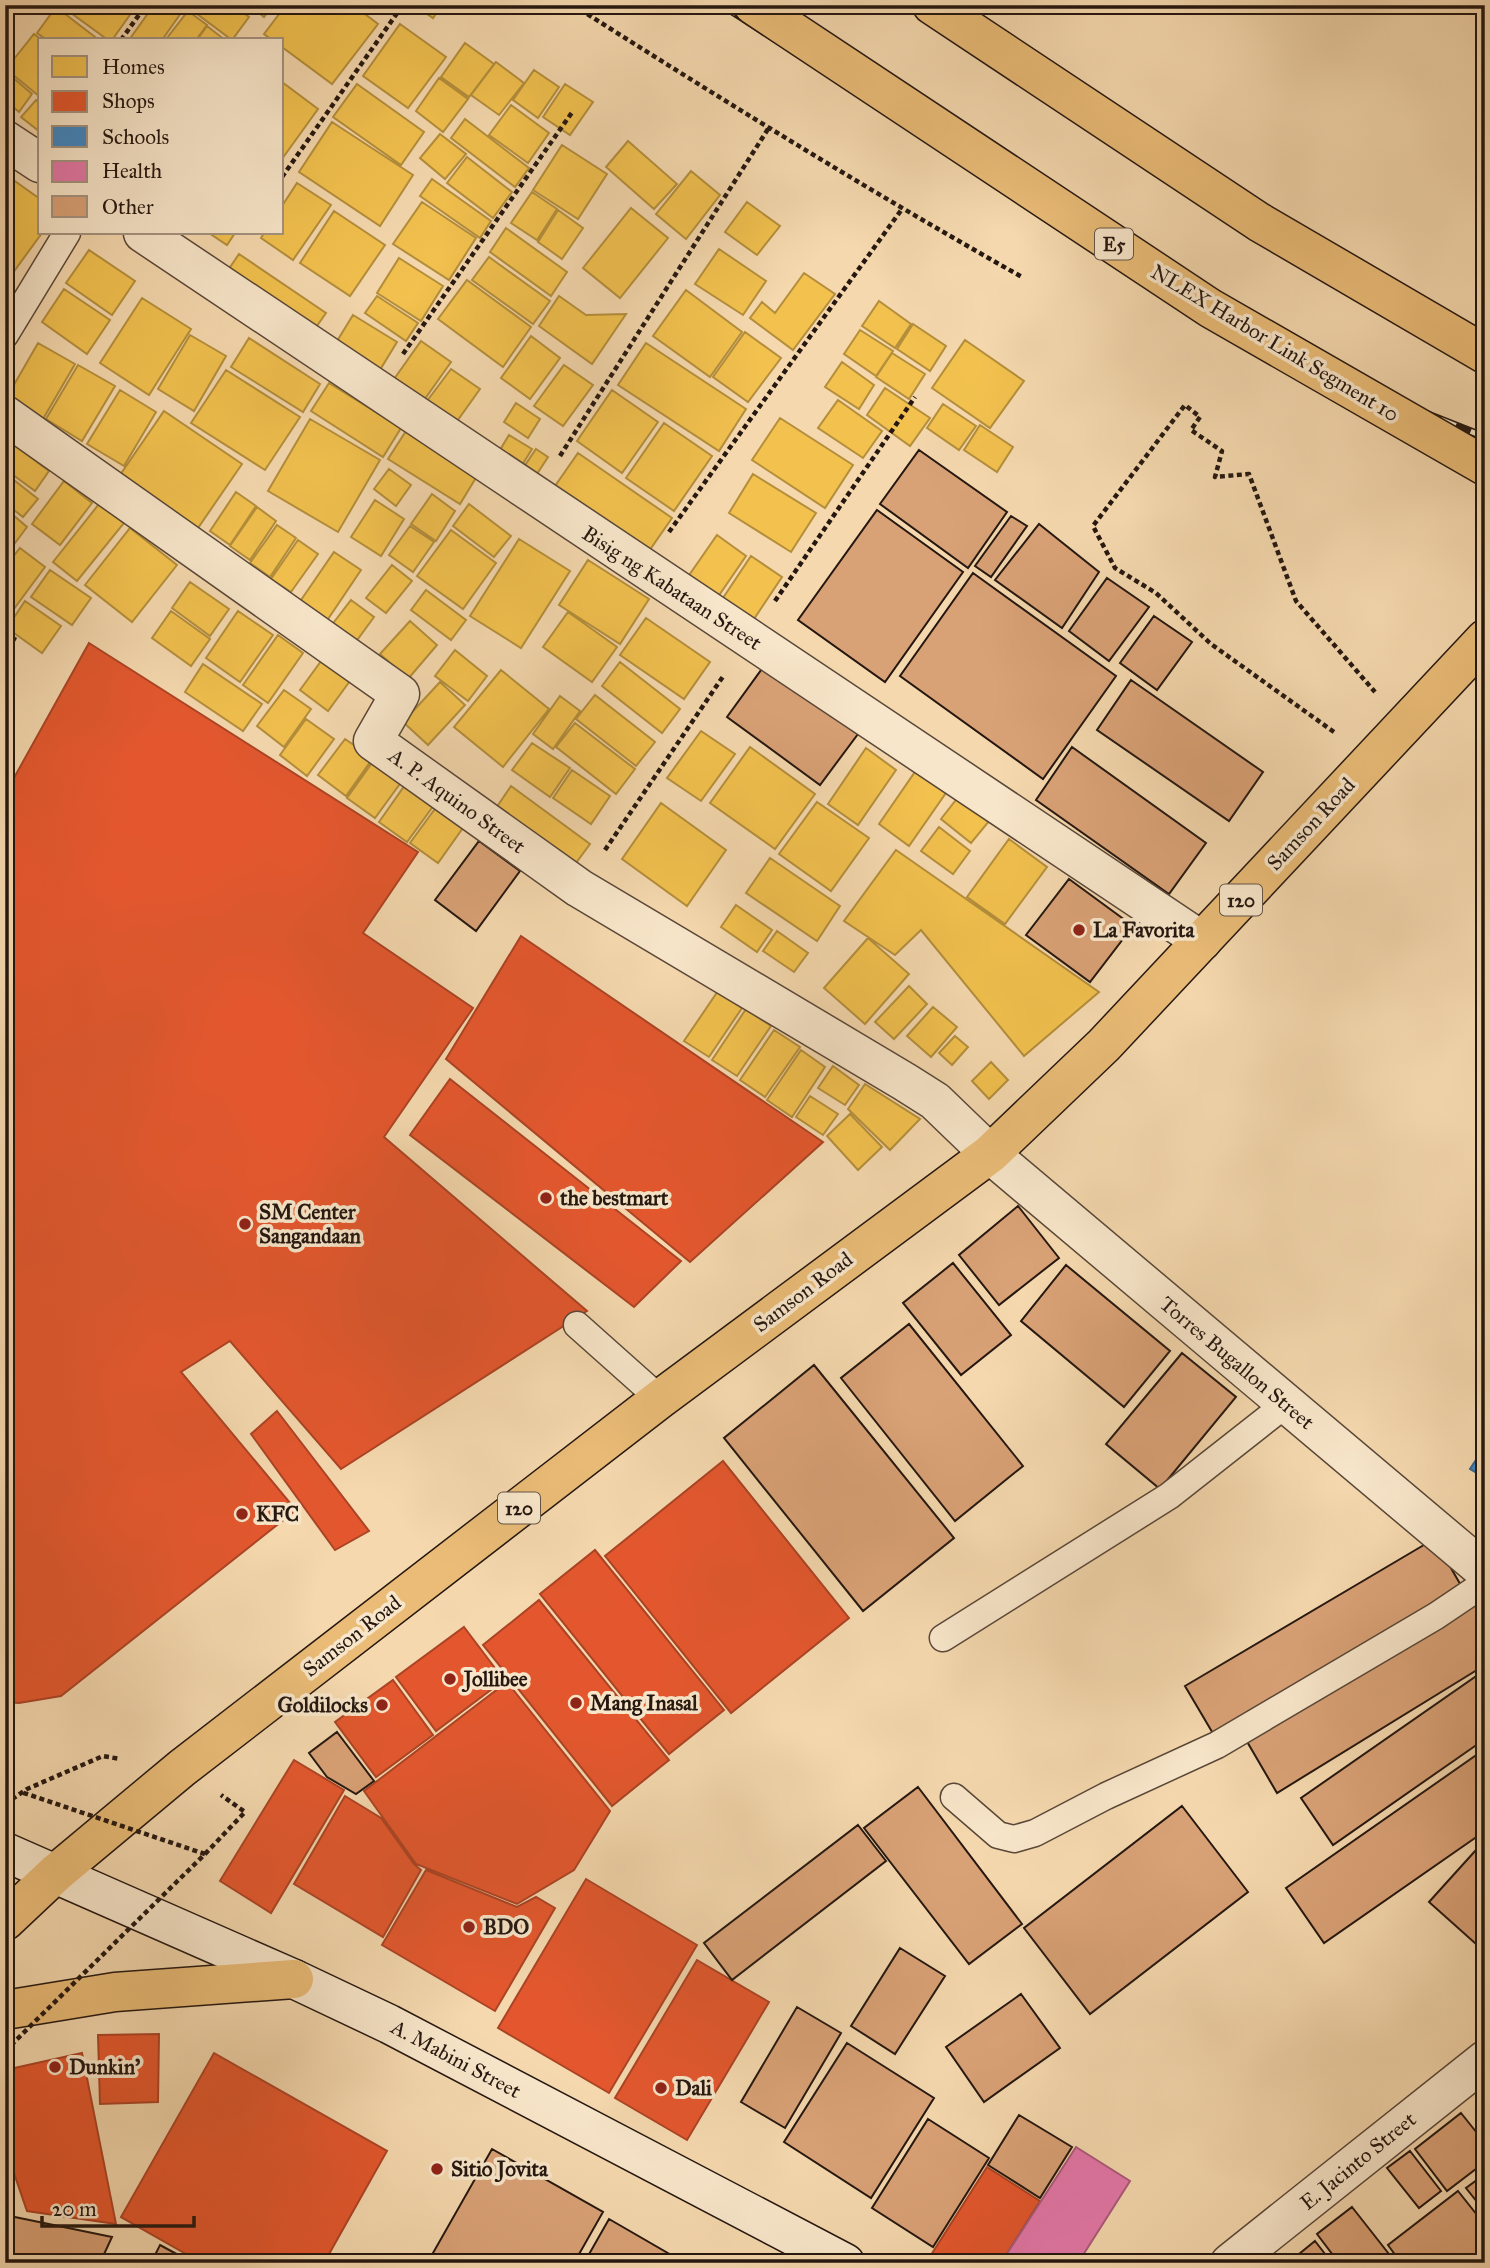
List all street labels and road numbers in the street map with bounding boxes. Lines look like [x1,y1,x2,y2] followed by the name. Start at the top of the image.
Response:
[1095,228,1133,260] road number: E5
[1146,258,1404,428] street label: NLEX Harbor Link Segment 10
[577,520,767,656] street label: Bisig ng Kabataan Street
[383,742,531,860] street label: A. P. Aquino Street
[1261,772,1361,876] street label: Samson Road
[1220,885,1262,916] road number: 120
[748,1246,858,1338] street label: Samson Road
[1154,1291,1320,1436] street label: Torres Bugallon Street
[498,1492,540,1524] road number: 120
[298,1589,407,1682] street label: Samson Road
[386,2013,526,2104] street label: A. Mabini Street
[1295,2106,1422,2216] street label: E. Jacinto Street

